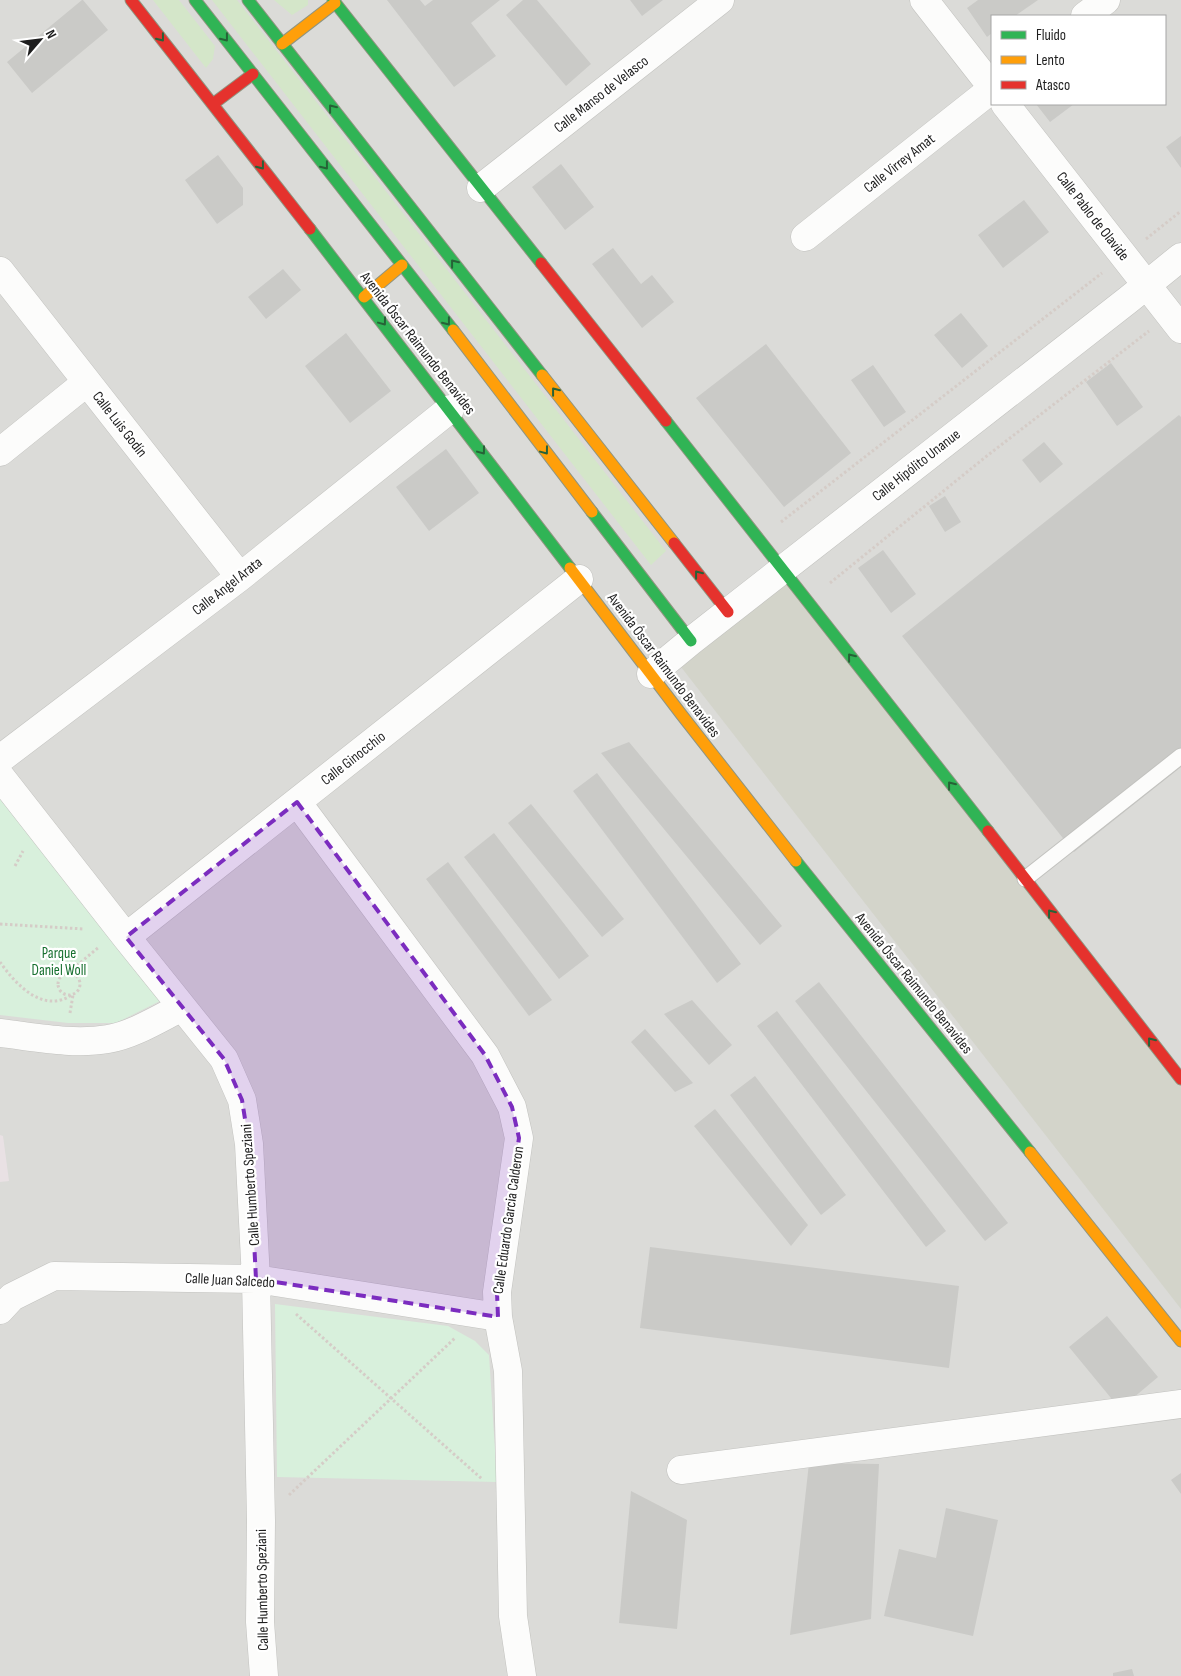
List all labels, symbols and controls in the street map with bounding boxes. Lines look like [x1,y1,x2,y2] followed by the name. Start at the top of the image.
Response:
[15,15,65,65] north arrow
[991,15,1166,105] legend
[1036,26,1066,45] text: Fluido
[42,27,60,41] text: N
[155,32,164,42] one-way arrow
[219,32,227,41] one-way arrow
[1036,51,1065,70] text: Lento
[550,52,652,137] street label: Calle Manso de Velasco
[1035,76,1070,95] text: Atasco
[330,105,338,114] one-way arrow
[860,129,939,197] street label: Calle Virrey Amat
[256,160,264,169] one-way arrow
[319,160,327,169] one-way arrow
[1052,168,1133,265] street label: Calle Pablo de Olavide
[452,260,460,269] one-way arrow
[355,267,479,419] street label: Avenida Óscar Raimundo Benavides
[377,316,385,325] one-way arrow
[441,316,449,325] one-way arrow
[88,388,151,461] street label: Calle Luis Godín
[552,388,560,397] one-way arrow
[868,425,964,506] street label: Calle Hipólito Unanue
[476,445,484,454] one-way arrow
[540,445,548,454] one-way arrow
[188,553,266,620] street label: Calle Angel Arata
[696,571,704,580] one-way arrow
[602,588,724,741] street label: Avenida Óscar Raimundo Benavides
[848,653,857,663] one-way arrow
[317,727,390,790] street label: Calle Ginocchio
[949,782,957,791] one-way arrow
[850,908,976,1058] street label: Avenida Óscar Raimundo Benavides
[1049,910,1057,919] one-way arrow
[32,944,86,980] park label: Parque Daniel Woll
[1148,1037,1157,1047] one-way arrow
[237,1123,264,1246] street label: Calle Humberto Speziani
[489,1145,528,1295] street label: Calle Eduardo Garcia Calderon
[184,1269,275,1292] street label: Calle Juan Salcedo
[252,1529,273,1651] street label: Calle Humberto Speziani

